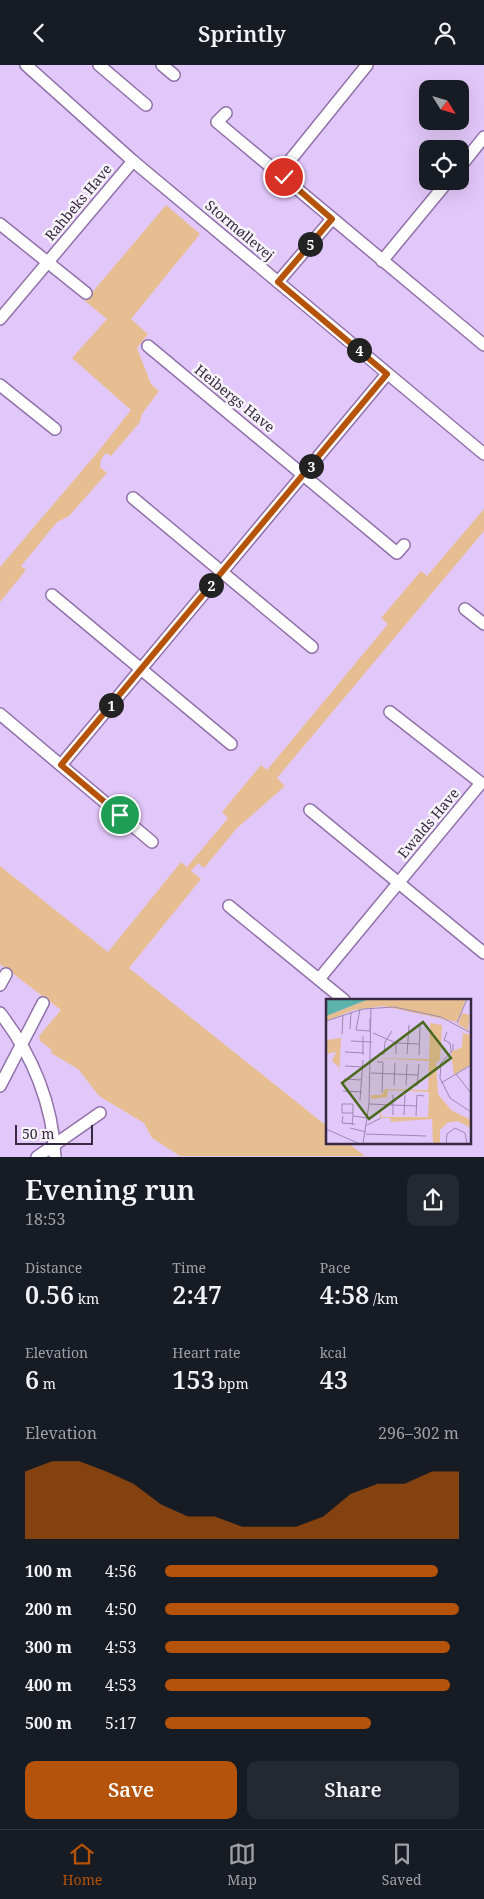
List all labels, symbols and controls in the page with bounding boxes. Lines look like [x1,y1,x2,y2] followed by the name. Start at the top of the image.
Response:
[198,18,286,48] text: Sprintly
[25,19,53,47] icon: back
[431,19,459,47] icon: person
[419,80,469,130] north arrow
[419,80,469,190] map controls
[419,140,469,190] button: locate
[263,156,305,198] pin
[40,160,116,244] street label: Rahbeks Have
[270,163,298,191] icon: check
[202,196,278,264] street label: Stormøllevej
[298,231,322,257] pin: 5
[307,235,314,254] text: 5
[346,337,372,363] pin: 4
[356,341,363,360] text: 4
[191,360,279,436] street label: Heibergs Have
[298,453,324,479] pin: 3
[308,457,315,476] text: 3
[198,573,224,597] pin: 2
[208,576,215,595] text: 2
[98,693,124,717] pin: 1
[108,696,115,715] text: 1
[393,784,463,862] street label: Ewalds Have
[99,794,141,836] pin
[106,801,134,829] icon: arrive
[326,999,472,1144] inset map
[15,1121,92,1145] scale bar
[22,1124,55,1143] text: 50 m
[25,1170,195,1208] text: Evening run
[407,1174,459,1226] button: share
[25,1208,65,1230] text: 18:53
[25,1258,82,1277] text: Distance
[172,1258,206,1277] text: Time
[320,1258,350,1277] text: Pace
[25,1277,74,1311] text: 0.56
[172,1277,222,1311] text: 2:47
[320,1277,369,1311] text: 4:58
[74,1289,99,1308] text: km
[369,1289,398,1308] text: /km
[25,1343,88,1362] text: Elevation
[172,1343,241,1362] text: Heart rate
[320,1343,347,1362] text: kcal
[25,1362,39,1396] text: 6
[172,1362,215,1396] text: 153
[320,1362,348,1396] text: 43
[39,1374,56,1393] text: m
[215,1374,249,1393] text: bpm
[25,1422,97,1444] text: Elevation
[378,1422,459,1444] text: 296–302 m
[25,1560,72,1582] text: 100 m
[105,1560,136,1582] text: 4:56
[25,1598,72,1620] text: 200 m
[105,1598,136,1620] text: 4:50
[25,1636,72,1658] text: 300 m
[105,1636,136,1658] text: 4:53
[25,1674,72,1696] text: 400 m
[105,1674,136,1696] text: 4:53
[25,1712,72,1734] text: 500 m
[105,1712,136,1734] text: 5:17
[25,1761,237,1819] button: Save
[247,1761,459,1819] button: Share
[62,1840,102,1889] tab: Home
[227,1840,257,1889] tab: Map
[382,1840,422,1889] tab: Saved

